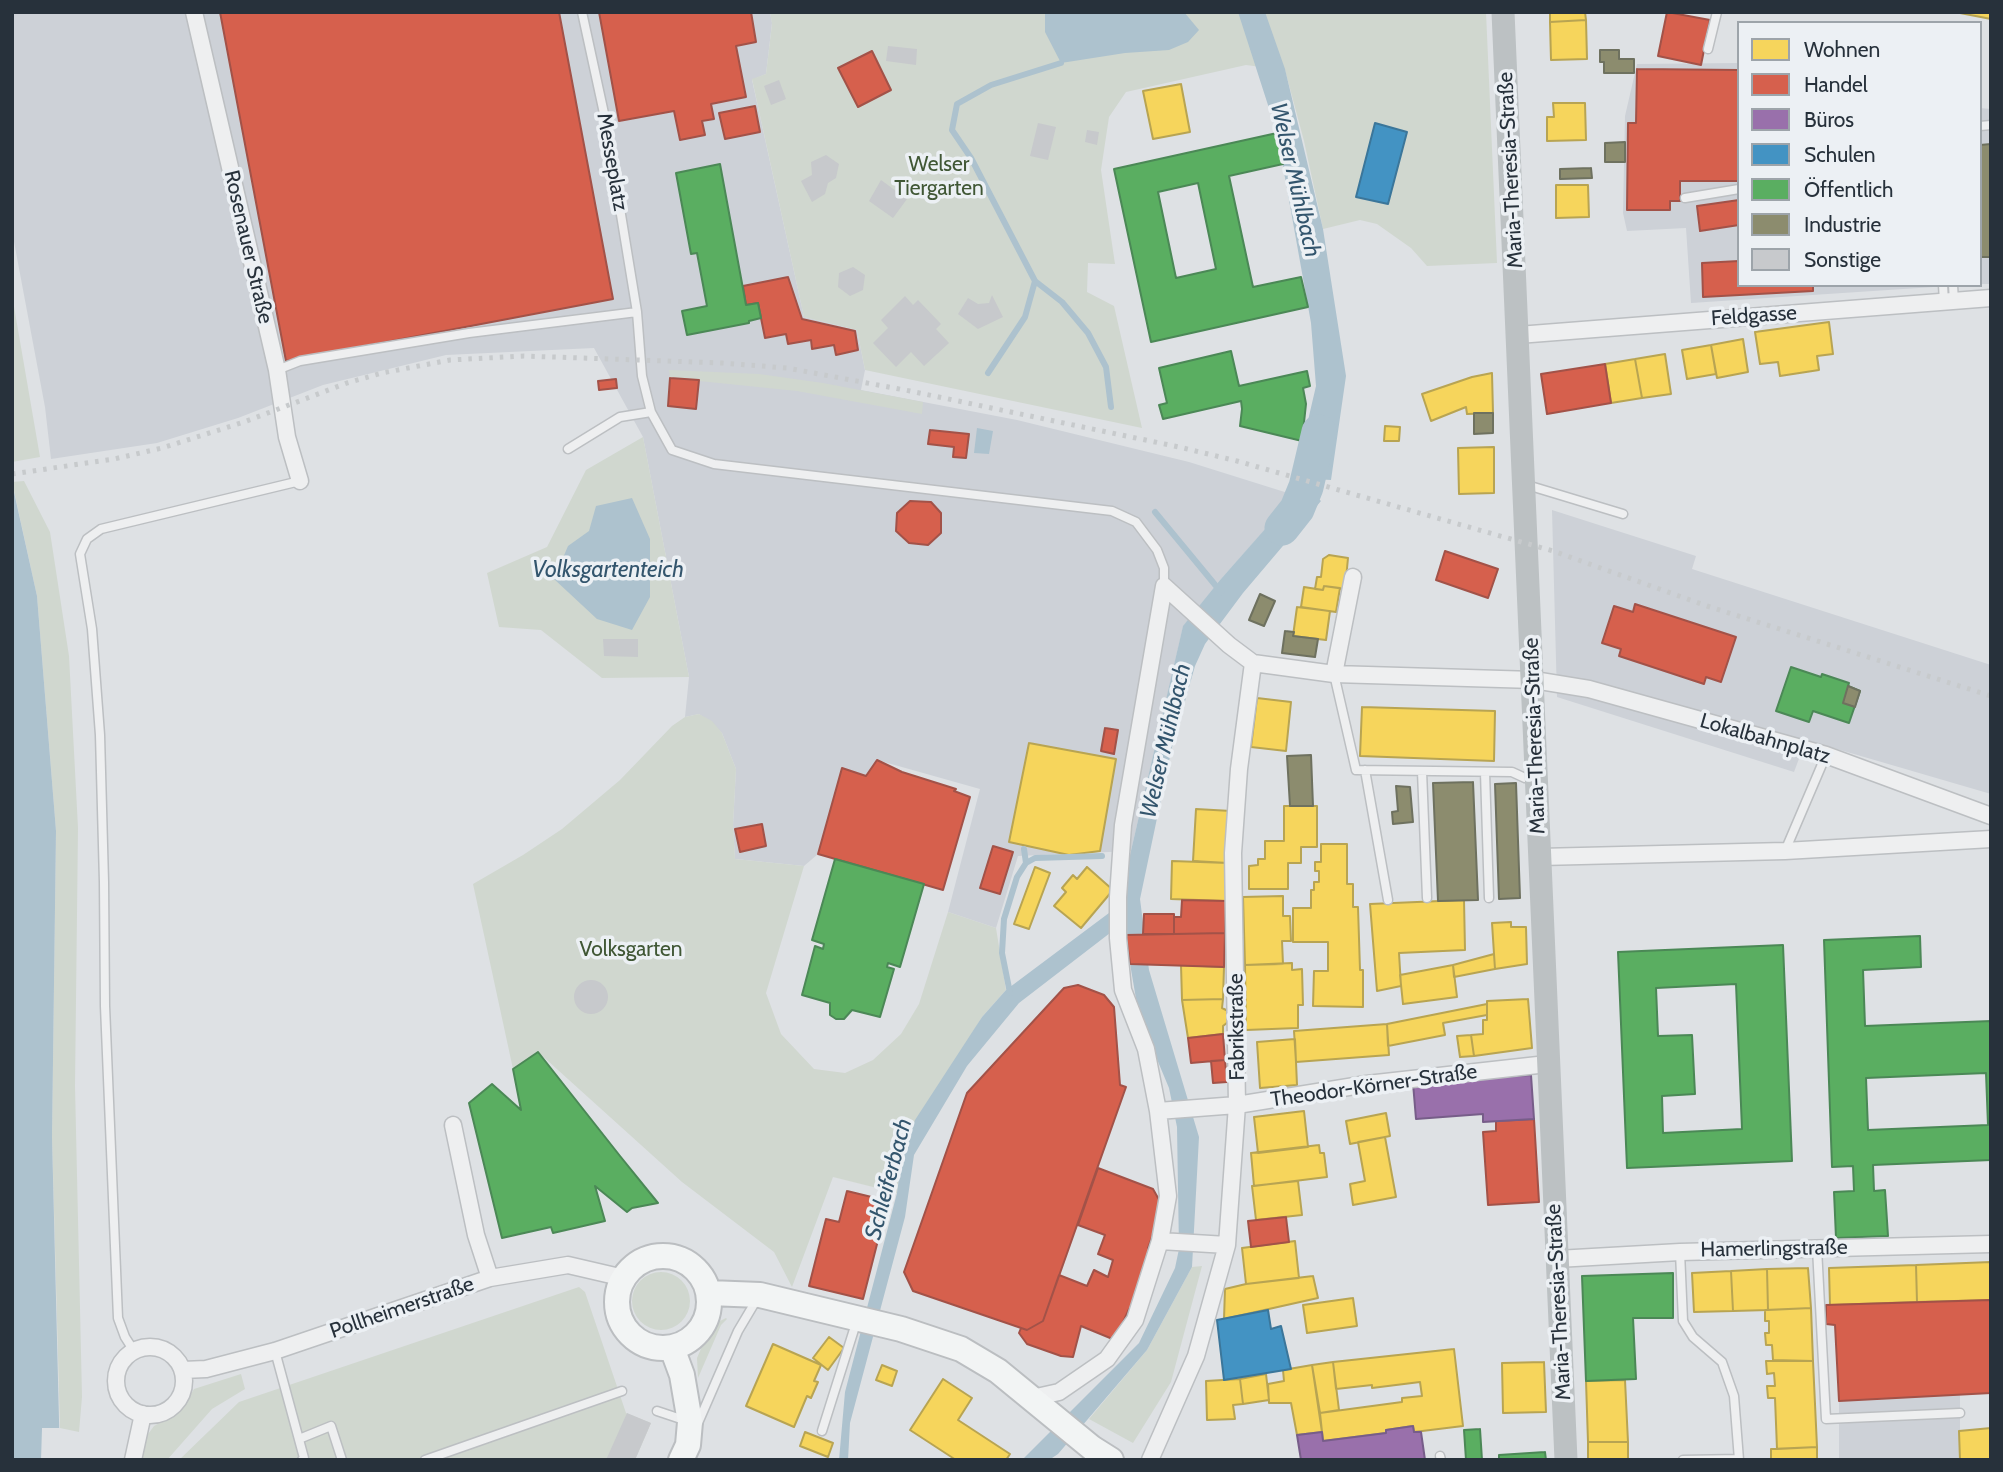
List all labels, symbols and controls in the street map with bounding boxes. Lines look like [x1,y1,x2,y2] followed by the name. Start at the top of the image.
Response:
[1737,21,1982,287] legend
[1804,37,1880,62] text: Wohnen
[1493,71,1529,269] street label: Maria-Theresia-Straße
[1804,72,1868,97] text: Handel
[1264,100,1326,260] water label: Welser Mühlbach
[1804,107,1854,132] text: Büros
[591,111,633,213] street label: Messeplatz
[1804,142,1876,167] text: Schulen
[894,152,984,202] park label: Welser Tiergarten
[218,168,278,326] street label: Rosenauer Straße
[1804,177,1893,202] text: Öffentlich
[1804,212,1881,237] text: Industrie
[1804,247,1881,272] text: Sonstige
[1710,300,1798,332] street label: Feldgasse
[532,556,684,584] water label: Volksgartenteich
[1519,637,1551,835] street label: Maria-Theresia-Straße
[1135,661,1197,821] water label: Welser Mühlbach
[1697,708,1833,770] street label: Lokalbahnplatz
[580,937,682,963] park label: Volksgarten
[1223,973,1251,1081] street label: Fabrikstraße
[1269,1059,1479,1113] street label: Theodor-Körner-Straße
[860,1115,918,1243] water label: Schleiferbach
[1541,1203,1577,1401] street label: Maria-Theresia-Straße
[1700,1235,1848,1263] street label: Hamerlingstraße
[327,1272,477,1344] street label: Pollheimerstraße

